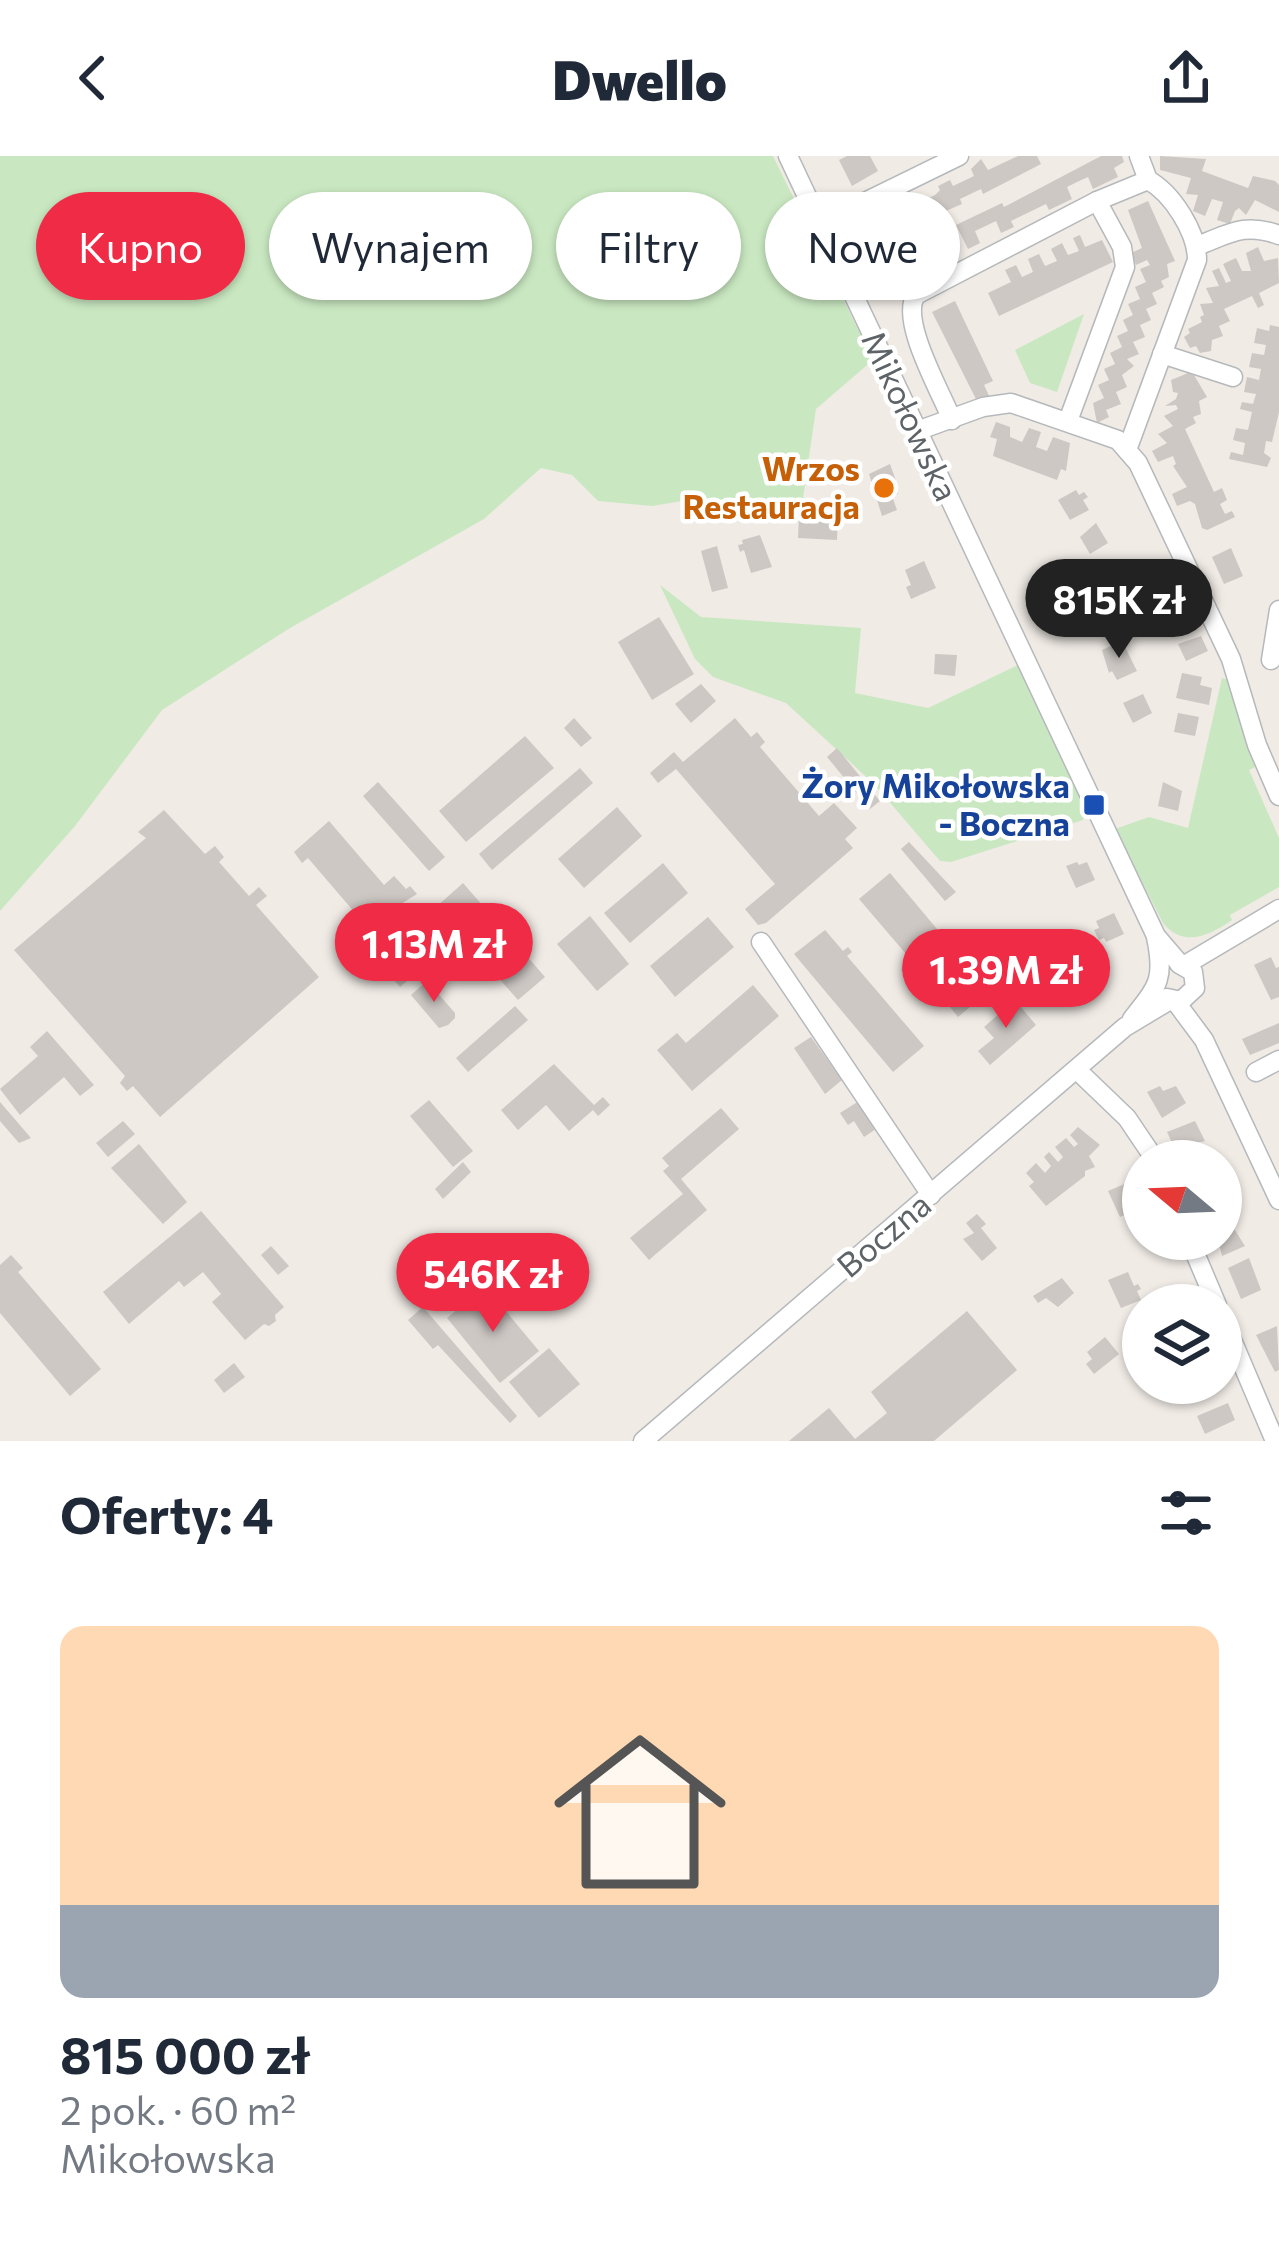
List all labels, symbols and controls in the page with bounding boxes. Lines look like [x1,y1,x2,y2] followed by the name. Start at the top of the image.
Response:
[60,45,126,111] icon: back
[552,45,727,111] text: Dwello
[1153,45,1219,111] icon: share
[36,192,245,300] chip: Kupno
[269,192,532,300] chip: Wynajem
[556,192,741,300] chip: Filtry
[765,192,960,300] chip: Nowe
[854,324,969,507] street label: Mikołowska
[682,447,860,526] place label: Wrzos Restauracja
[871,475,897,501] marker: Wrzos Restauracja
[1008,559,1230,661] pin: 815K zł
[1052,574,1186,622] text: 815K zł
[801,764,1070,843] place label: Żory Mikołowska - Boczna
[1081,792,1107,818] marker: Żory Mikołowska - Boczna
[310,903,558,1005] pin: 1.13M zł
[362,918,506,966] text: 1.13M zł
[882,929,1130,1031] pin: 1.39M zł
[929,944,1083,992] text: 1.39M zł
[1122,1140,1242,1260] north arrow
[1122,1140,1242,1404] map controls
[828,1183,938,1285] street label: Boczna
[382,1233,604,1335] pin: 546K zł
[423,1248,563,1296] text: 546K zł
[1122,1284,1242,1404] button: layers
[1153,1480,1219,1546] icon: filters
[60,1482,273,1545] text: Oferty: 4
[532,1704,748,1920] icon: home
[60,2022,310,2085] text: 815 000 zł
[60,2085,296,2133] text: 2 pok. · 60 m²
[60,2133,276,2181] text: Mikołowska

